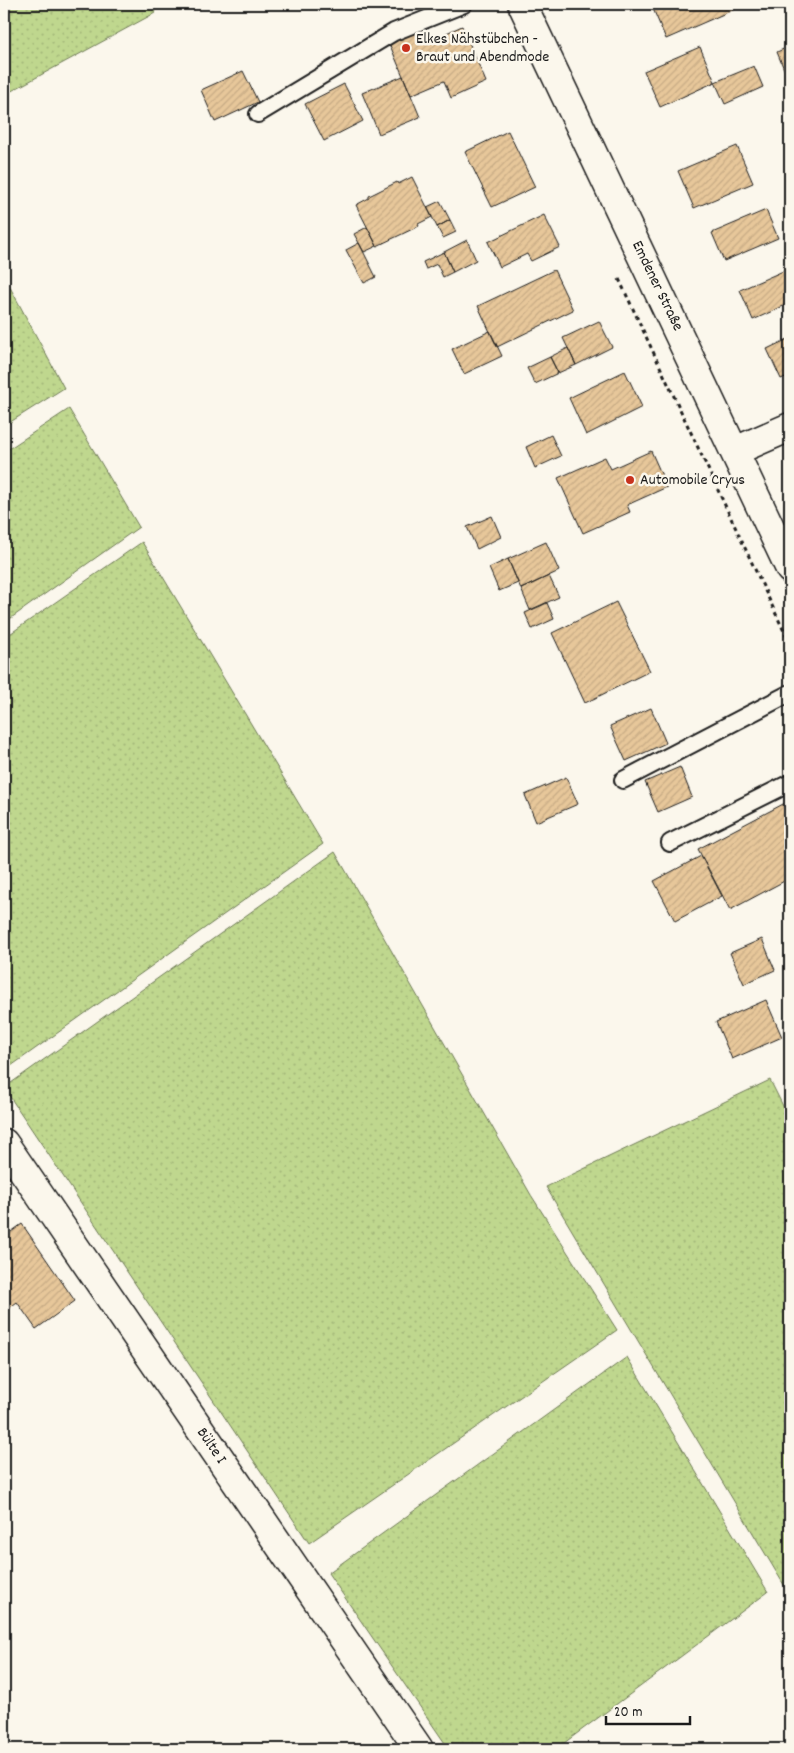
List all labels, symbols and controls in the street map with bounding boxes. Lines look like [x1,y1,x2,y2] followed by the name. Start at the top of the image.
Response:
[416,28,549,69] place label: Elkes Nähstübchen - Braut und Abendmode
[400,42,412,54] marker: Elkes Nähstübchen - Braut und Abendmode
[625,237,689,335] street label: Emdener Straße
[640,469,745,492] place label: Automobile Cryus
[624,474,636,486] marker: Automobile Cryus
[190,1423,232,1469] street label: Bülte I
[606,1693,690,1725] scale bar
[614,1702,642,1724] text: 20 m

